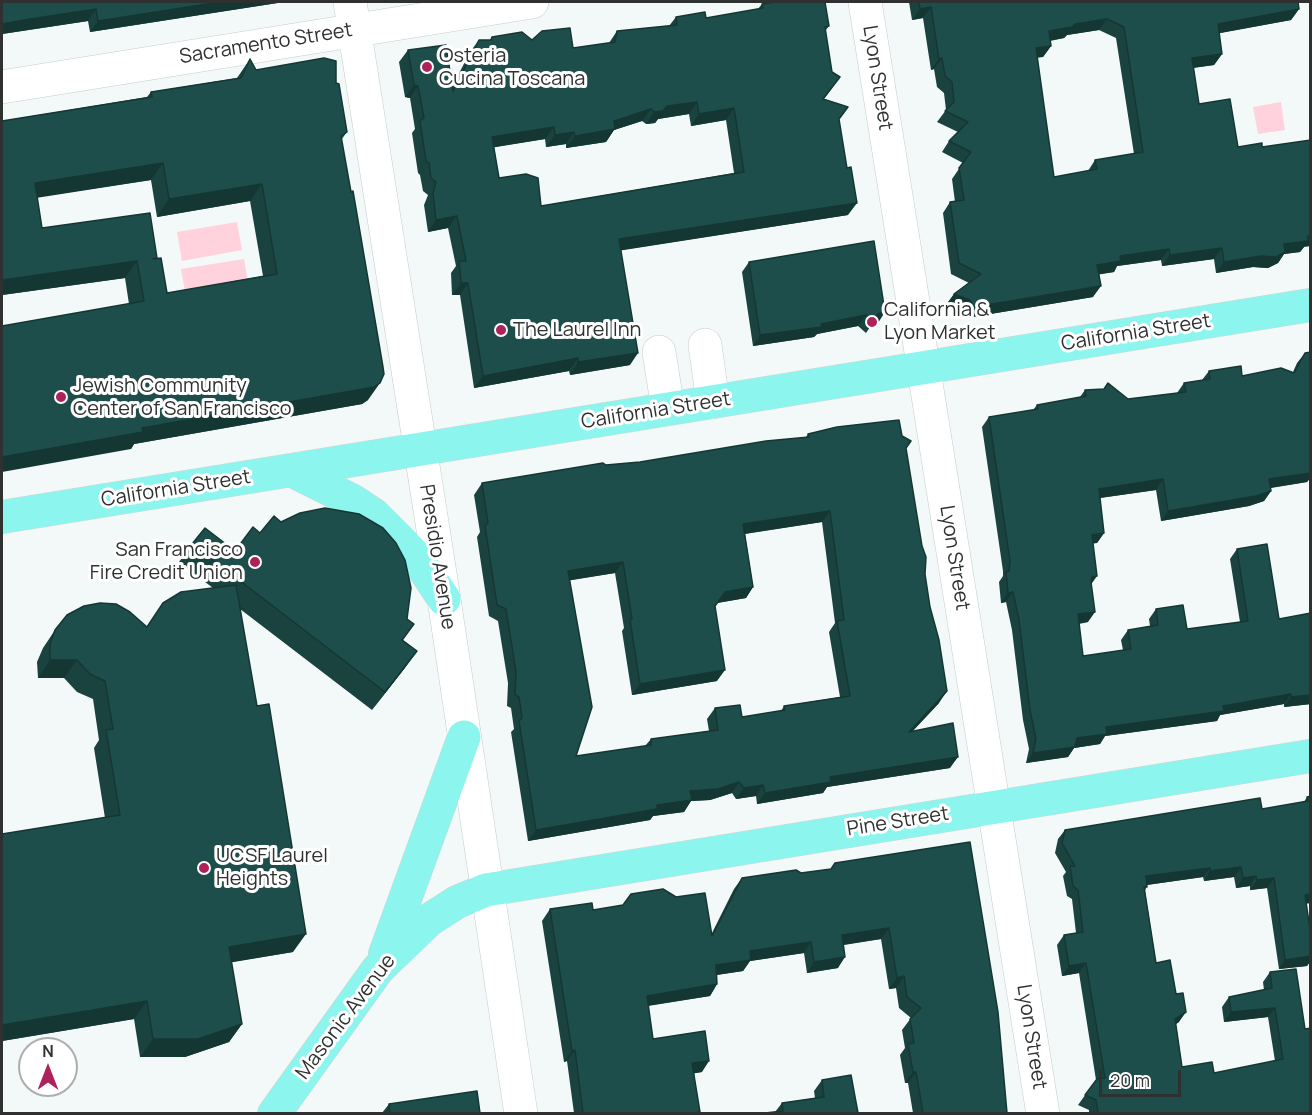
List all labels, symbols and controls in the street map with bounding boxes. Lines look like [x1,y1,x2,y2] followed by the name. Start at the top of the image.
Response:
[178,18,354,70] street label: Sacramento Street
[857,24,897,132] street label: Lyon Street
[439,44,585,91] place label: Osteria Cucina Toscana
[420,60,434,74] marker: Osteria Cucina Toscana
[884,298,996,345] place label: California & Lyon Market
[1060,309,1212,357] street label: California Street
[865,315,879,329] marker: California & Lyon Market
[513,318,641,342] place label: The Laurel Inn
[494,323,508,337] marker: The Laurel Inn
[73,374,292,421] place label: Jewish Community Center of San Francisco
[580,387,732,435] street label: California Street
[54,390,68,404] marker: Jewish Community Center of San Francisco
[100,465,252,513] street label: California Street
[414,483,460,631] street label: Presidio Avenue
[934,504,974,612] street label: Lyon Street
[90,538,243,585] place label: San Francisco Fire Credit Union
[248,555,262,569] marker: San Francisco Fire Credit Union
[845,802,951,842] street label: Pine Street
[216,844,328,891] place label: UCSF Laurel Heights
[197,861,211,875] marker: UCSF Laurel Heights
[291,950,401,1084] street label: Masonic Avenue
[1011,983,1051,1091] street label: Lyon Street
[18,1037,78,1097] north arrow
[42,1040,54,1062] text: N
[1102,1058,1184,1096] scale bar
[1110,1068,1150,1092] text: 20 m

